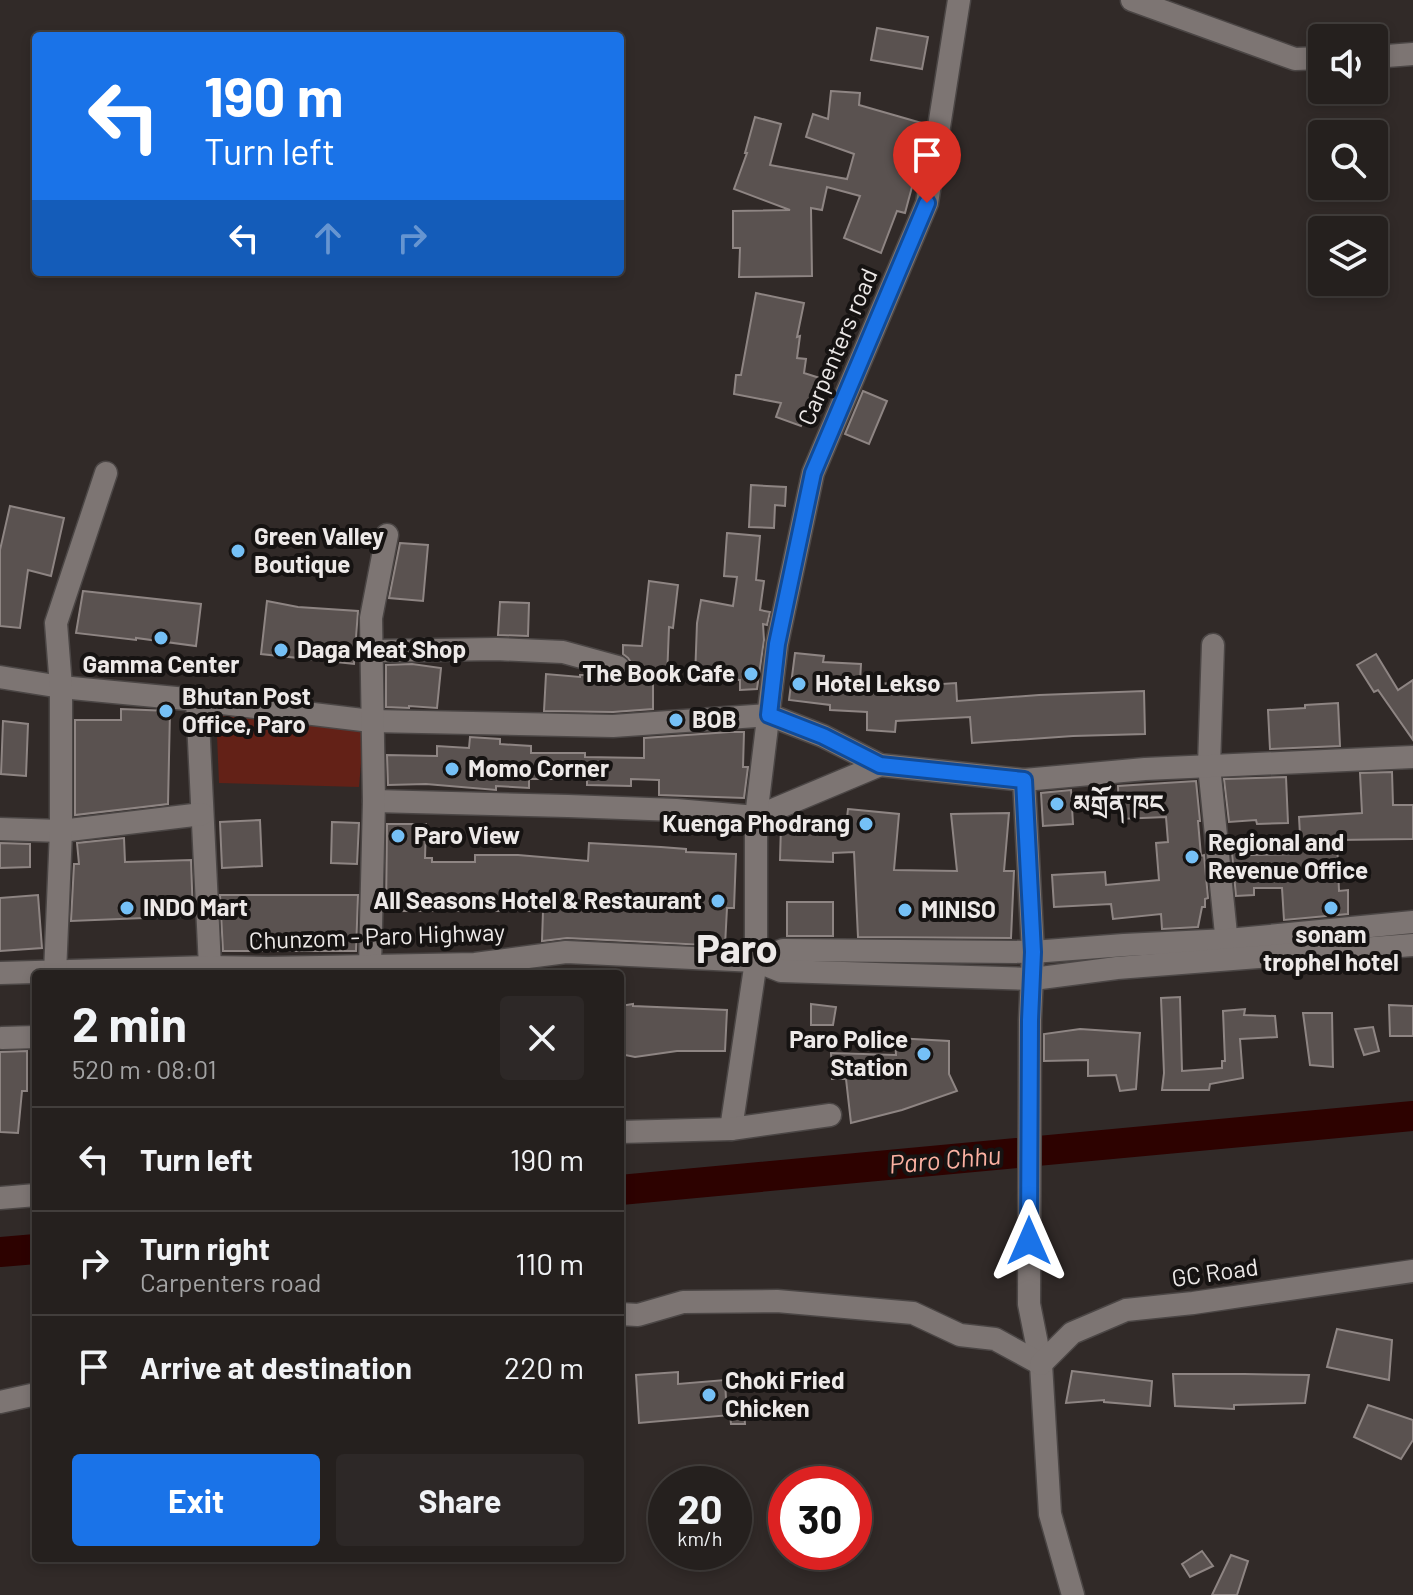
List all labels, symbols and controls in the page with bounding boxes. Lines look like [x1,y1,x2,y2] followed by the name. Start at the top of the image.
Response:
[1308,24,1388,296] map controls
[1308,24,1388,104] button: sound
[204,61,343,128] text: 190 m
[72,64,176,168] icon: left
[1308,120,1388,200] button: search
[893,121,961,203] pin
[204,129,335,172] text: Turn left
[905,133,949,177] icon: arrive
[222,216,266,260] icon: left
[306,216,350,260] icon: ahead
[390,216,434,260] icon: right
[1308,216,1388,296] button: layers
[791,264,883,429] street label: Carpenters road
[254,521,384,578] place label: Green Valley Boutique
[229,542,247,560] marker: Green Valley Boutique
[152,629,170,647] marker: Gamma Center
[297,634,466,663] place label: Daga Meat Shop
[272,641,290,659] marker: Daga Meat Shop
[83,649,239,678] place label: Gamma Center
[582,658,735,687] place label: The Book Cafe
[742,665,760,683] marker: The Book Cafe
[815,668,941,697] place label: Hotel Lekso
[790,675,808,693] marker: Hotel Lekso
[182,681,311,738] place label: Bhutan Post Office, Paro
[157,702,175,720] marker: Bhutan Post Office, Paro
[692,704,737,733] place label: BOB
[667,711,685,729] marker: BOB
[468,753,609,782] place label: Momo Corner
[443,760,461,778] marker: Momo Corner
[1073,785,1165,824] place label: མགྲོན་ཁང
[1048,795,1066,813] marker: མགྲོན་ཁང
[662,808,850,837] place label: Kuenga Phodrang
[857,815,875,833] marker: Kuenga Phodrang
[414,820,520,849] place label: Paro View
[389,827,407,845] marker: Paro View
[1208,827,1368,884] place label: Regional and Revenue Office
[1183,848,1201,866] marker: Regional and Revenue Office
[373,885,702,914] place label: All Seasons Hotel & Restaurant
[143,892,248,921] place label: INDO Mart
[709,892,727,910] marker: All Seasons Hotel & Restaurant
[921,894,996,923] place label: MINISO
[118,899,136,917] marker: INDO Mart
[1322,899,1340,917] marker: sonam trophel hotel
[896,901,914,919] marker: MINISO
[248,917,506,954] street label: Chunzom - Paro Highway
[1263,919,1399,976] place label: sonam trophel hotel
[696,923,778,971] district label: Paro
[72,994,187,1052] text: 2 min
[500,996,584,1080] button: close
[789,1024,908,1081] place label: Paro Police Station
[915,1045,933,1063] marker: Paro Police Station
[72,1053,217,1084] text: 520 m · 08:01
[72,1137,116,1181] icon: left
[888,1138,1002,1179] water label: Paro Chhu
[140,1141,253,1177] text: Turn left
[510,1141,584,1177] text: 190 m
[987,1199,1071,1283] position arrow
[140,1230,270,1266] text: Turn right
[72,1241,116,1285] icon: right
[515,1245,584,1281] text: 110 m
[1170,1251,1260,1292] street label: GC Road
[140,1266,321,1297] text: Carpenters road
[72,1345,116,1389] icon: arrive
[140,1349,412,1385] text: Arrive at destination
[504,1349,584,1385] text: 220 m
[725,1365,844,1422] place label: Choki Fried Chicken
[700,1386,718,1404] marker: Choki Fried Chicken
[72,1454,320,1546] button: Exit
[336,1454,584,1546] button: Share
[768,1466,872,1570] speed limit sign: 30
[677,1484,723,1532] text: 20
[677,1526,723,1550] text: km/h

